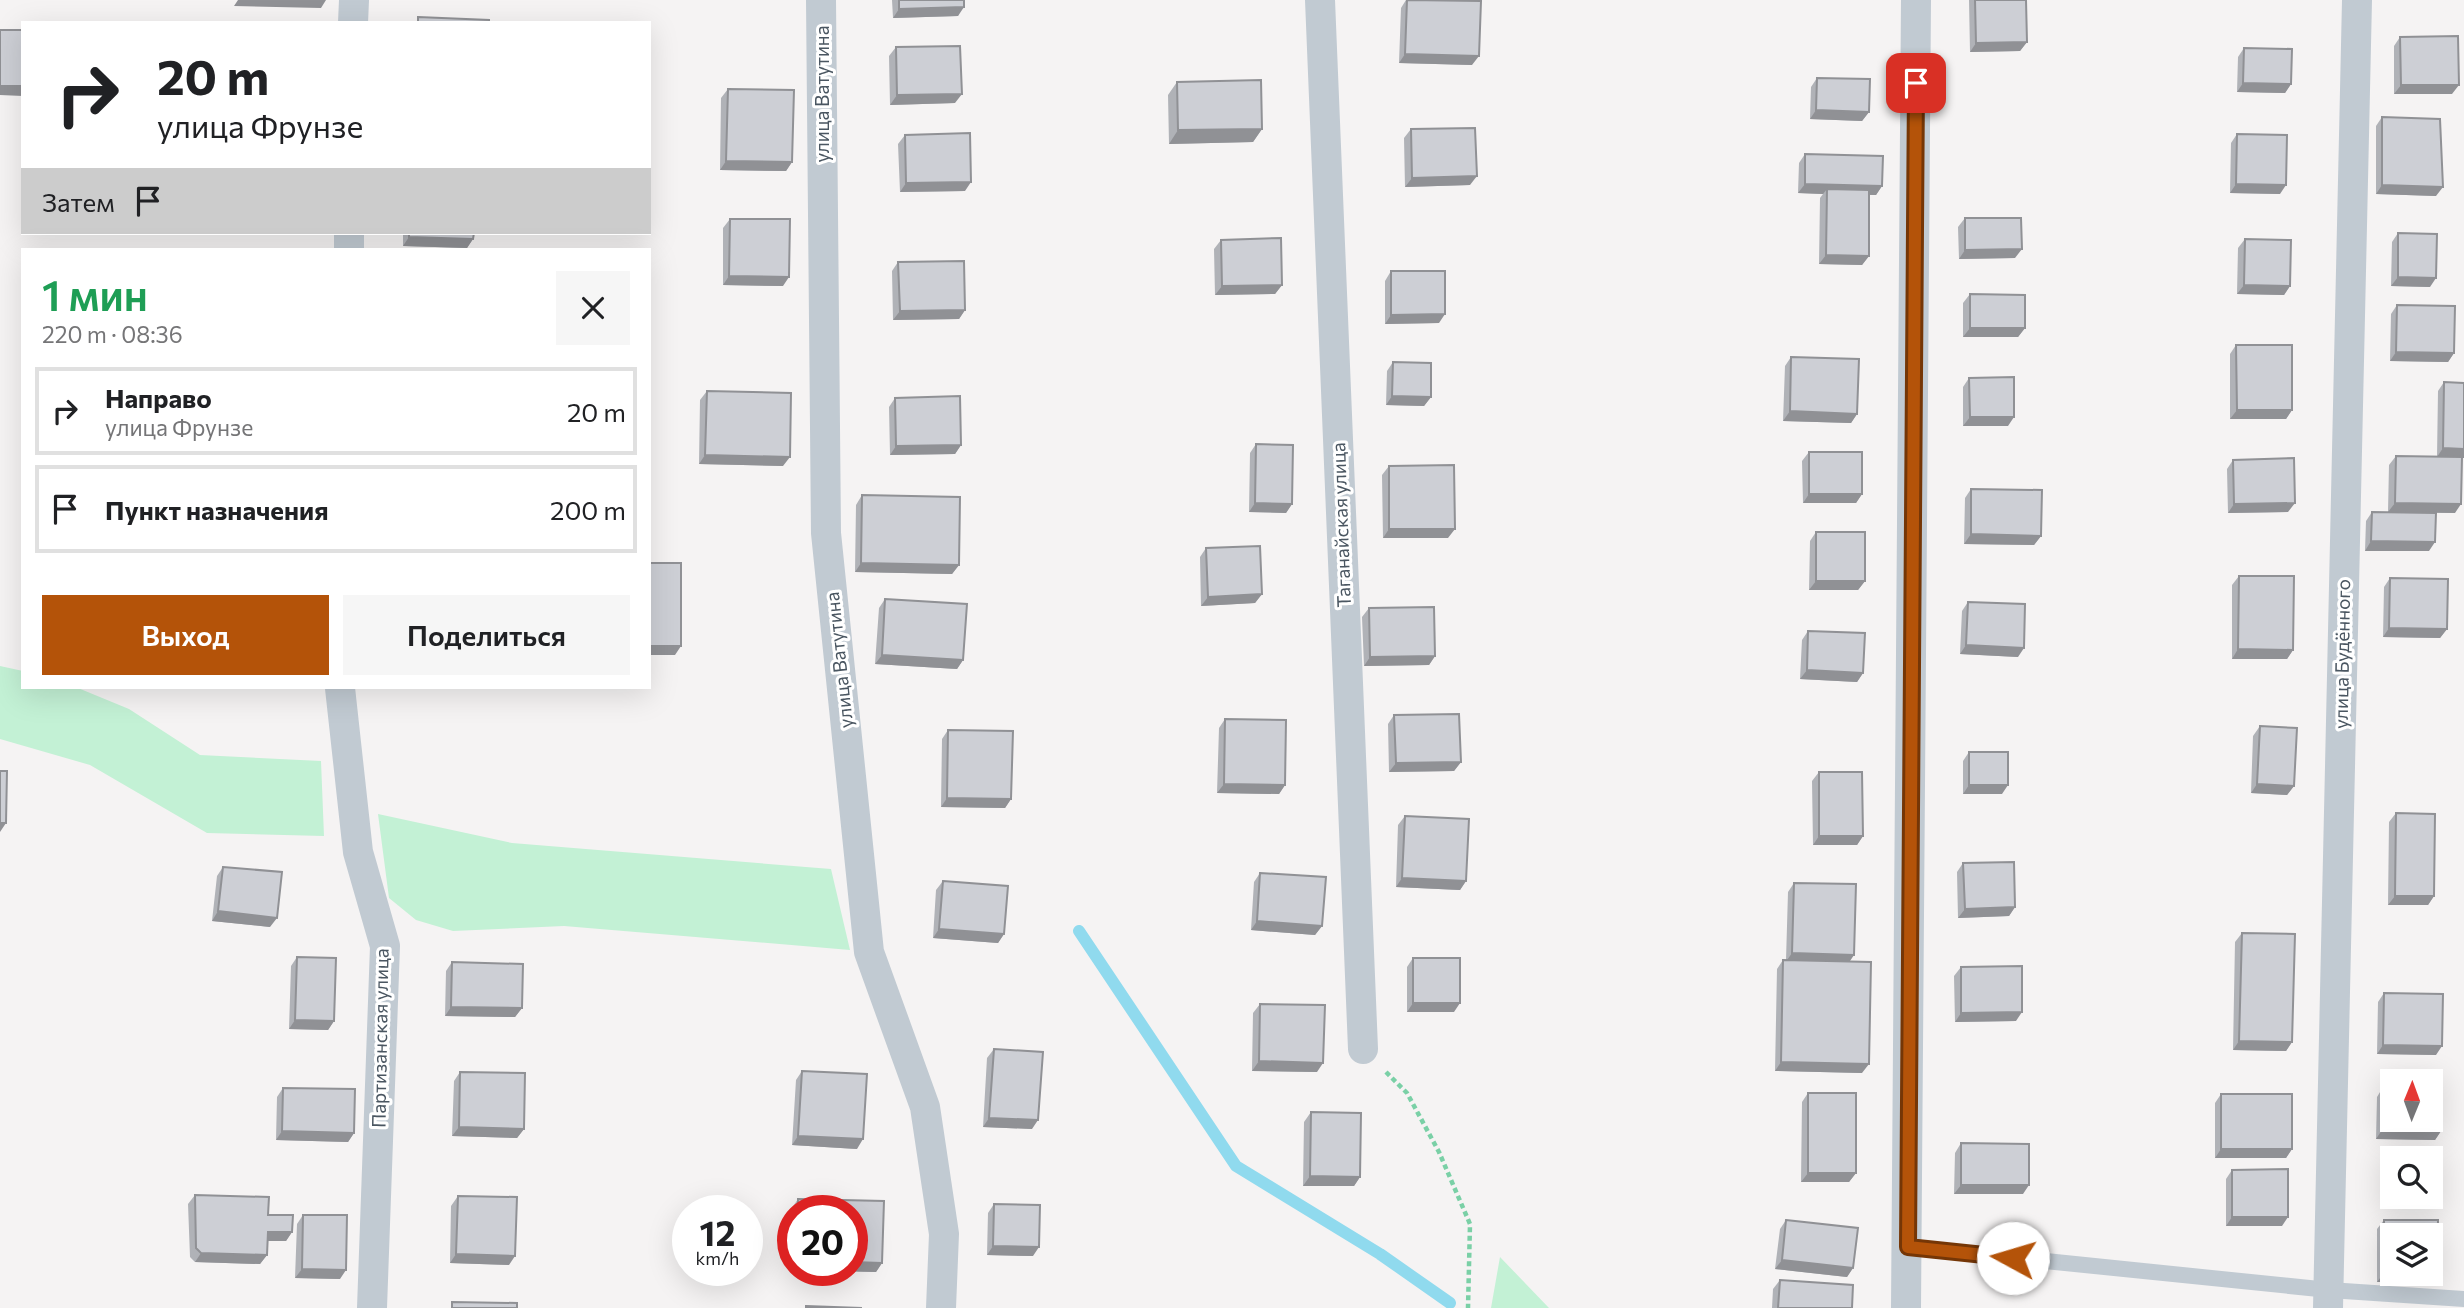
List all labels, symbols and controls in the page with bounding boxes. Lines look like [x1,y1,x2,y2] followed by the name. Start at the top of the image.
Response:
[810,25,833,163] street label: улица Ватутина
[157,45,269,105] text: 20 m
[42,49,133,140] icon: right
[1886,53,1946,113] pin
[1897,64,1935,102] icon: arrive
[157,105,363,145] text: улица Фрунзе
[129,182,167,220] icon: arrive
[42,186,115,217] text: Затем
[42,268,148,320] text: 1 мин
[556,271,630,345] button: close
[42,320,183,348] text: 220 m · 08:36
[105,382,212,413] text: Направо
[46,392,84,430] icon: right
[567,396,626,427] text: 20 m
[105,413,253,441] text: улица Фрунзе
[1326,442,1355,608] street label: Таганайская улица
[46,490,84,528] icon: arrive
[105,494,329,525] text: Пункт назначения
[550,494,626,525] text: 200 m
[2329,579,2354,729] street label: улица Будённого
[820,591,857,729] street label: улица Ватутина
[42,595,329,675] button: Выход
[343,595,630,675] button: Поделиться
[366,948,393,1128] street label: Партизанская улица
[2380,1069,2443,1132] north arrow
[2380,1069,2443,1286] map controls
[2380,1146,2443,1209] button: search
[777,1195,868,1286] speed limit sign: 20
[700,1210,735,1253] text: 12
[1976,1221,2050,1295] position arrow
[2380,1223,2443,1286] button: layers
[696,1247,739,1269] text: km/h

